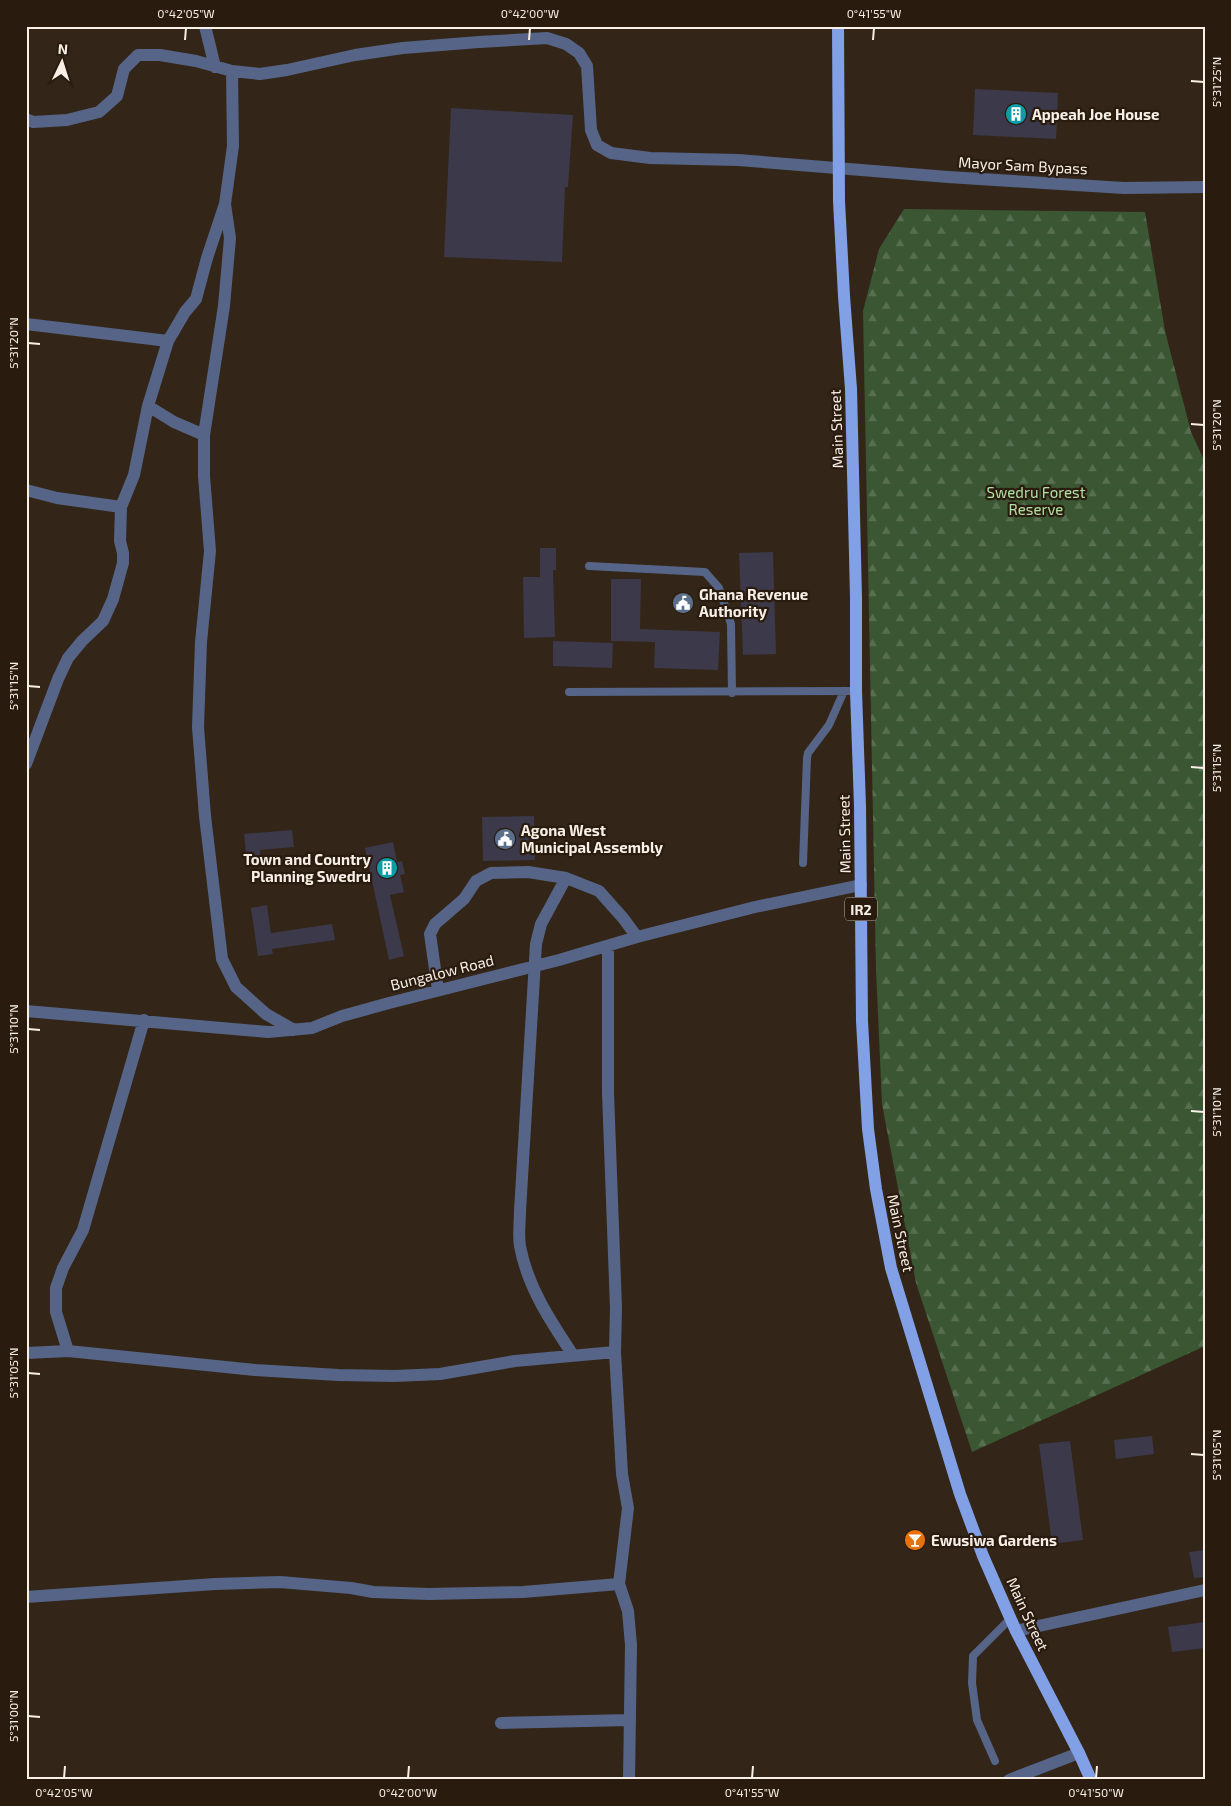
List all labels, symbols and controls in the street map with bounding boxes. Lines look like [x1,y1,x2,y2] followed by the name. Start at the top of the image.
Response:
[157,6,215,20] text: 0°42'05"W
[501,6,559,20] text: 0°42'00"W
[847,6,901,20] text: 0°41'55"W
[38,38,88,88] north arrow
[57,40,69,57] text: N
[1209,57,1223,107] text: 5°31'25"N
[1004,102,1028,126] building icon: Appeah Joe House
[1032,105,1159,123] place label: Appeah Joe House
[958,153,1088,177] street label: Mayor Sam Bypass
[6,317,20,369] text: 5°31'20"N
[826,389,846,469] street label: Main Street
[1209,399,1223,451] text: 5°31'20"N
[987,483,1086,518] park label: Swedru Forest Reserve
[699,585,808,621] place label: Ghana Revenue Authority
[671,591,695,615] public building icon: Ghana Revenue Authority
[6,662,20,710] text: 5°31'15"N
[1209,744,1223,792] text: 5°31'15"N
[834,794,854,874] street label: Main Street
[521,821,663,857] place label: Agona West Municipal Assembly
[493,827,517,851] public building icon: Agona West Municipal Assembly
[243,850,372,885] place label: Town and Country Planning Swedru
[375,856,399,880] building icon: Town and Country Planning Swedru
[845,898,877,921] road number: IR2
[388,950,496,994] street label: Bungalow Road
[6,1004,20,1054] text: 5°31'10"N
[1209,1087,1223,1137] text: 5°31'10"N
[884,1193,918,1274] street label: Main Street
[6,1347,20,1399] text: 5°31'05"N
[1209,1429,1223,1481] text: 5°31'05"N
[903,1528,927,1552] bar icon: Ewusiwa Gardens
[931,1531,1057,1549] place label: Ewusiwa Gardens
[1003,1574,1053,1654] street label: Main Street
[6,1690,20,1742] text: 5°31'00"N
[35,1785,93,1799] text: 0°42'05"W
[379,1785,437,1799] text: 0°42'00"W
[725,1785,779,1799] text: 0°41'55"W
[1068,1785,1124,1799] text: 0°41'50"W

